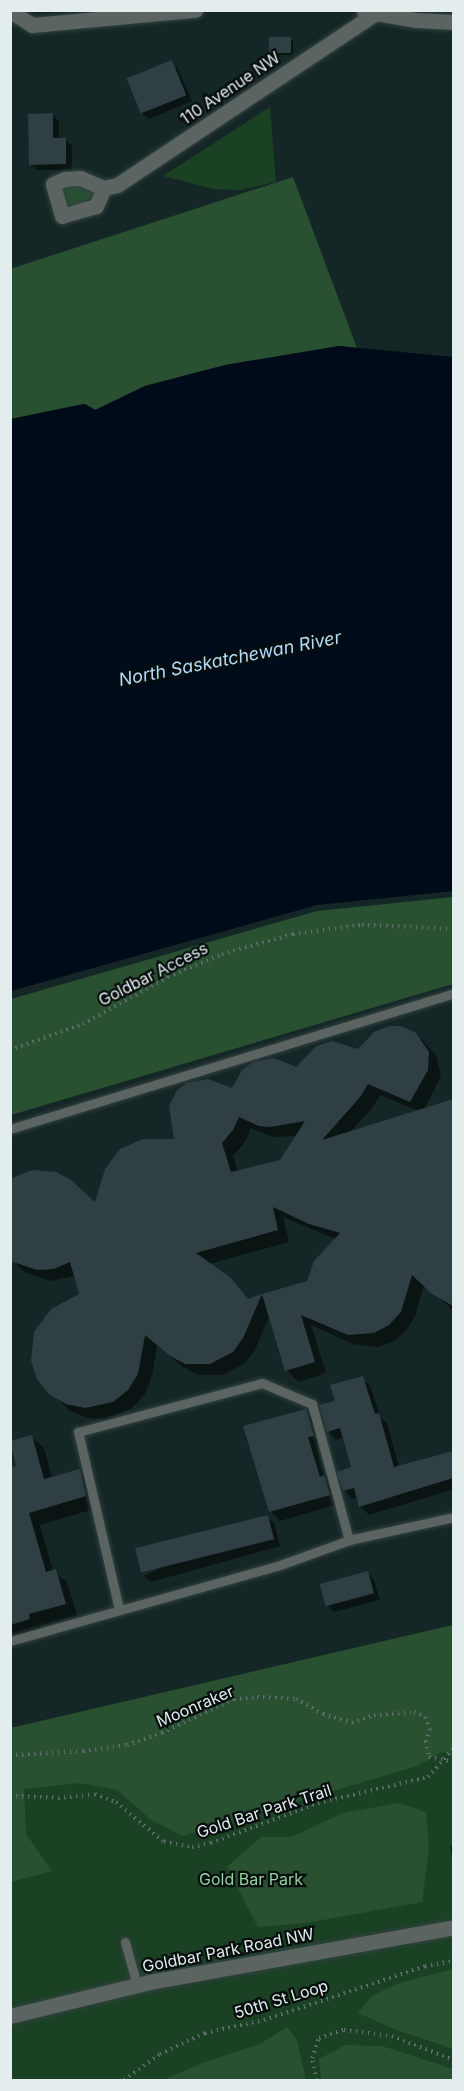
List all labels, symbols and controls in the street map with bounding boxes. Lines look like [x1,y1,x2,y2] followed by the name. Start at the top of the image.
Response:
[176,48,284,128] street label: 110 Avenue NW
[117,627,343,691] water label: North Saskatchewan River
[95,938,211,1010] street label: Goldbar Access
[154,1681,236,1731] street label: Moonraker
[194,1780,334,1842] street label: Gold Bar Park Trail
[199,1869,303,1889] park label: Gold Bar Park
[141,1924,315,1976] street label: Goldbar Park Road NW
[232,1976,330,2022] street label: 50th St Loop

